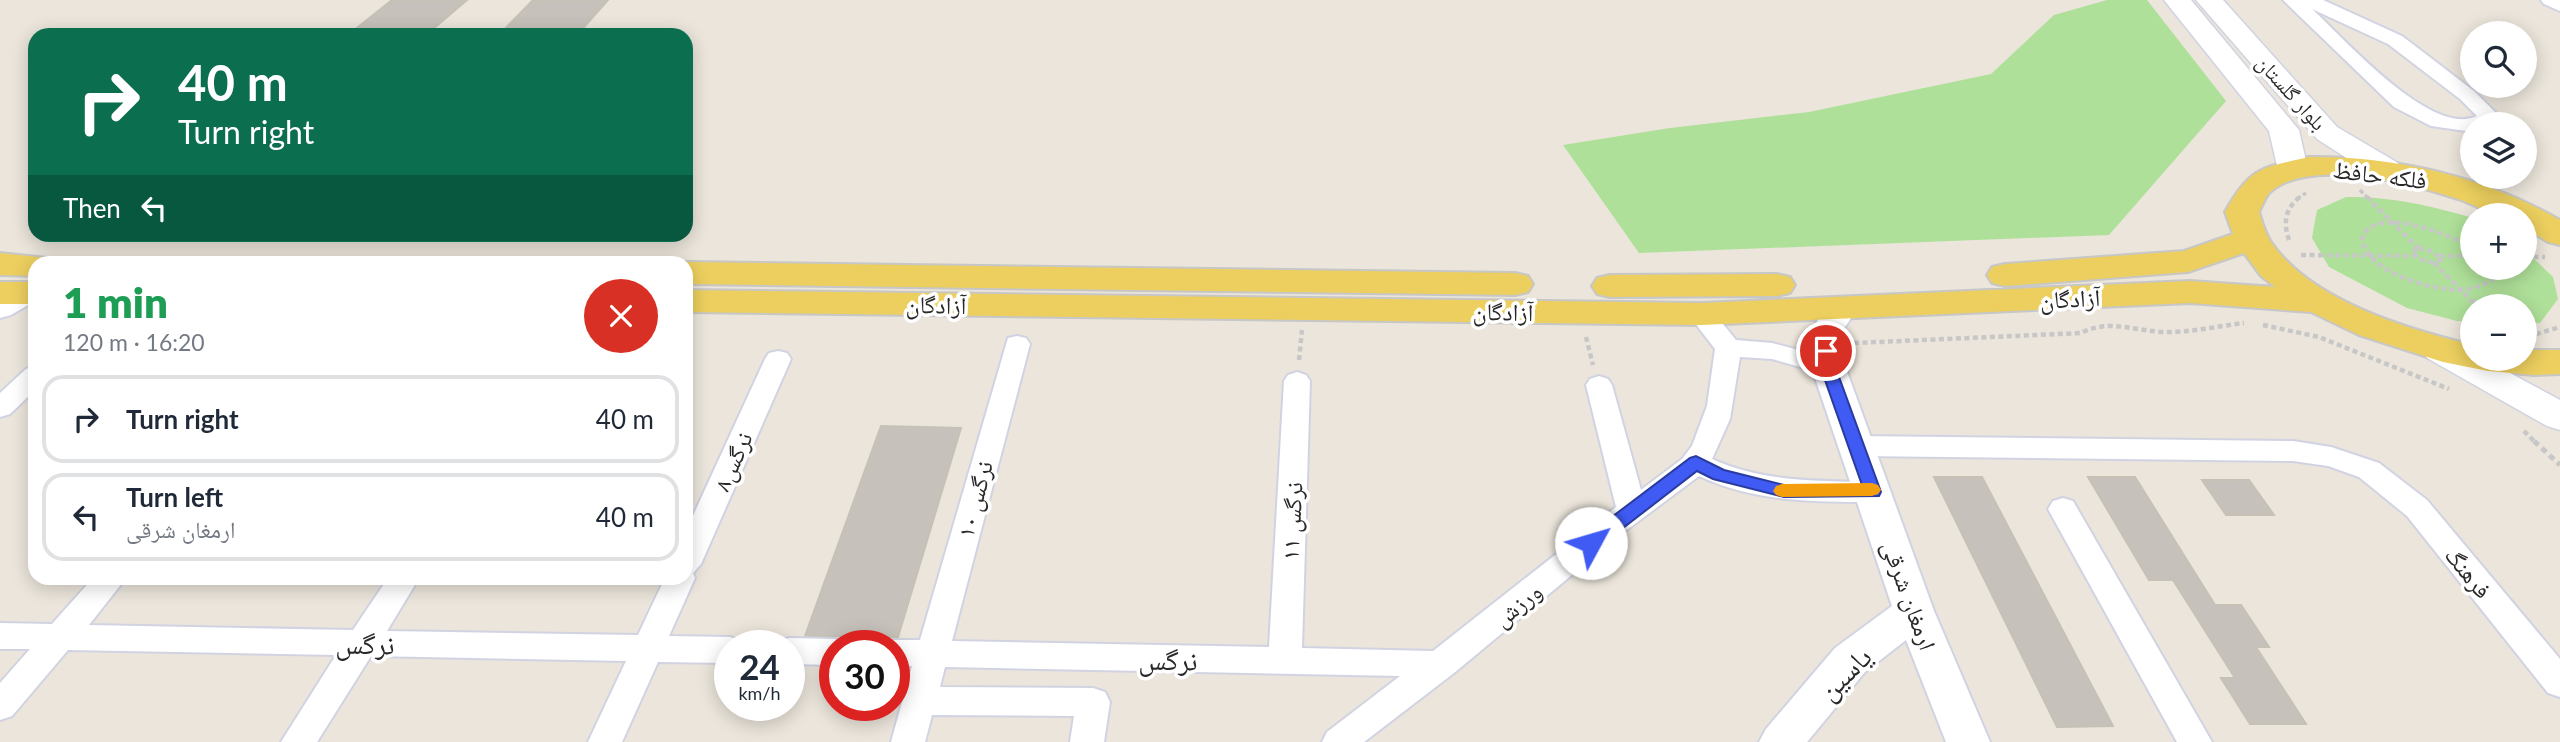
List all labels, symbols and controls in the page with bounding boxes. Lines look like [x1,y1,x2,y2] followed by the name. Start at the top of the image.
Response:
[2460,21,2537,371] map controls
[2460,21,2537,98] button: search
[2251,49,2332,135] street label: بلوار گلستان
[178,53,288,111] text: 40 m
[63,56,154,147] icon: right
[178,112,314,151] text: Turn right
[2460,112,2537,189] button: layers
[2332,154,2428,194] street label: فلکه حافظ
[135,189,173,227] icon: left
[63,192,121,224] text: Then
[2460,203,2537,280] button: +
[63,277,168,327] text: 1 min
[584,279,658,353] button: close
[2039,282,2102,315] street label: آزادگان
[905,289,968,320] street label: آزادگان
[2460,294,2537,371] button: −
[1472,296,1535,327] street label: آزادگان
[1796,321,1856,381] pin
[63,328,205,356] text: 120 m · 16:20
[1807,332,1845,370] icon: arrive
[67,400,105,438] icon: right
[126,403,239,435] text: Turn right
[596,403,654,435] text: 40 m
[706,427,759,495] street label: نرگس۸
[950,457,999,541] street label: نرگس ۱۰
[126,481,223,513] text: Turn left
[1274,481,1309,561] street label: نرگس ۱۱
[67,498,105,536] icon: left
[596,501,654,533] text: 40 m
[1554,506,1628,580] position arrow
[126,515,235,543] text: ارمغان شرقی
[1876,536,1943,654] street label: ارمغان شرقی
[2440,540,2498,604] street label: فرهنگ
[1487,576,1548,633] street label: ورزش
[335,625,395,663] street label: نرگس
[819,630,910,721] speed limit sign: 30
[1810,639,1879,708] street label: یاسین
[1138,641,1198,679] street label: نرگس
[739,645,780,687] text: 24
[738,682,781,704] text: km/h

